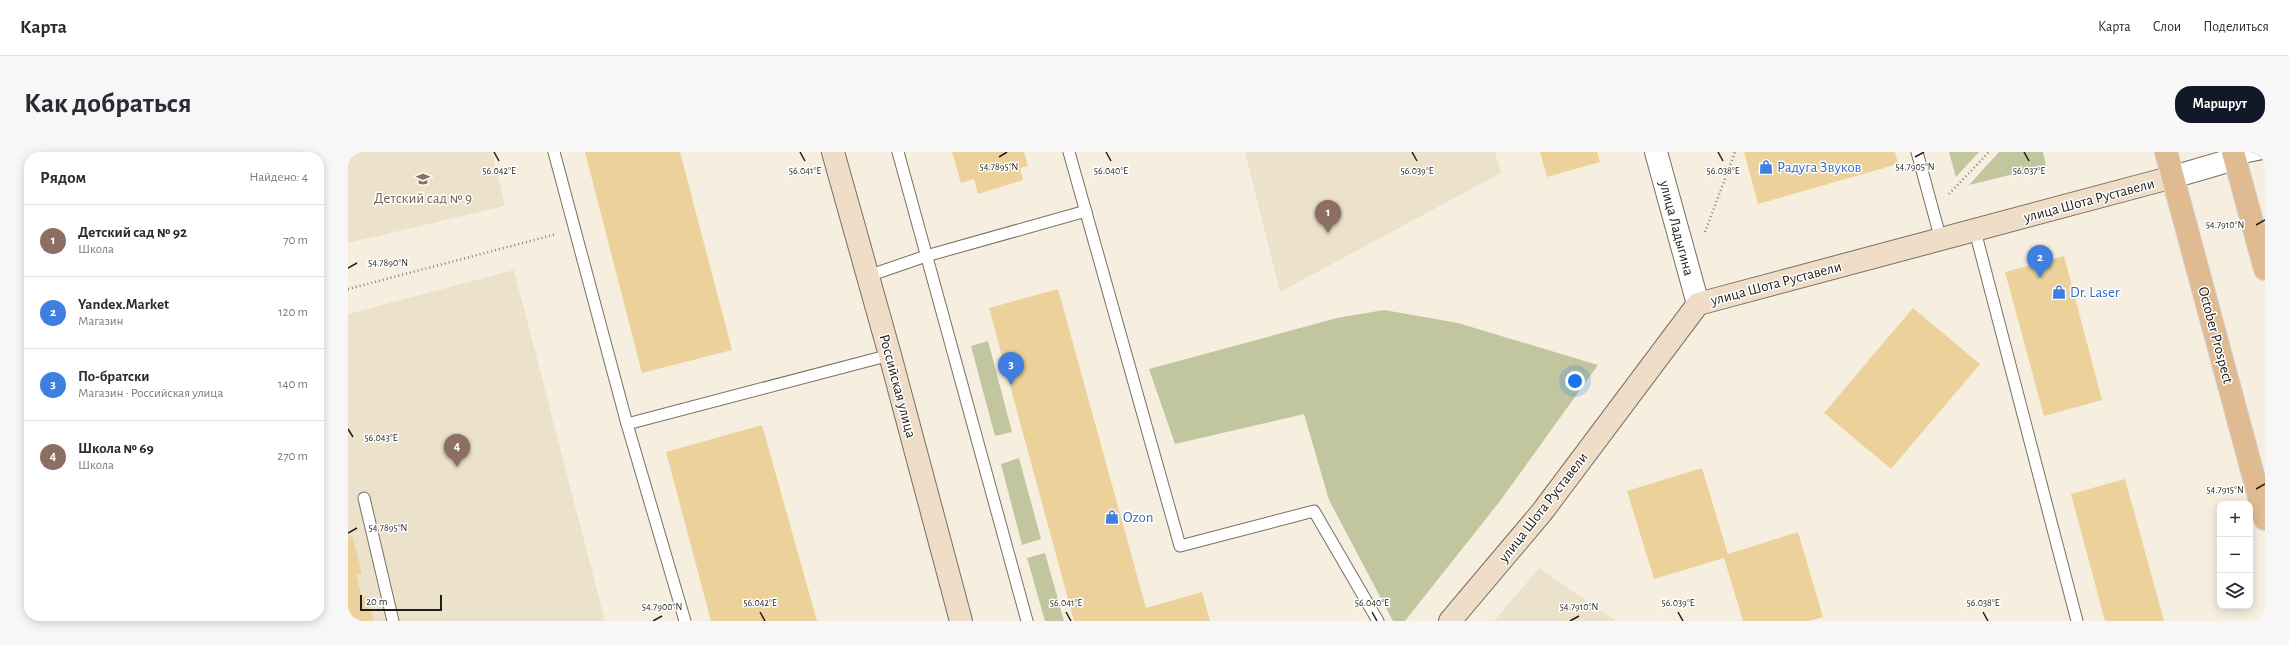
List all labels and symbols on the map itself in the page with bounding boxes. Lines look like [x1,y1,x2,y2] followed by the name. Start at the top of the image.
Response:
[1758,159,1774,175] shop icon: Радуга Звуков
[1777,160,1862,175] place label: Радуга Звуков
[980,162,1018,172] text: 54.7895°N
[1895,162,1935,172] text: 54.7905°N
[482,166,516,176] text: 56.042°E
[789,166,821,176] text: 56.041°E
[1094,166,1128,176] text: 56.040°E
[1400,166,1434,176] text: 56.039°E
[1706,166,1740,176] text: 56.038°E
[2013,166,2045,176] text: 56.037°E
[415,171,431,187] school or university icon: Детский сад № 9
[2021,176,2156,225] street label: улица Шота Руставели
[1656,178,1696,278] street label: улица Ладыгина
[374,191,472,206] place label: Детский сад № 9
[1315,200,1341,233] pin: 1
[2206,220,2244,230] text: 54.7910°N
[2027,245,2053,278] pin: 2
[368,258,408,268] text: 54.7890°N
[1708,259,1843,308] street label: улица Шота Руставели
[2051,284,2067,300] shop icon: Dr. Laser
[2070,285,2120,300] place label: Dr. Laser
[2195,285,2236,385] street label: October Prospect
[876,333,919,440] street label: Российская улица
[998,352,1024,385] pin: 3
[1565,371,1585,391] your location
[364,433,398,443] text: 56.043°E
[444,434,470,467] pin: 4
[1495,450,1591,566] street label: улица Шота Руставели
[2206,485,2244,495] text: 54.7915°N
[1104,509,1120,525] shop icon: Ozon
[1123,510,1153,525] place label: Ozon
[369,523,407,533] text: 54.7895°N
[360,593,442,612] scale bar
[743,598,777,608] text: 56.042°E
[1050,598,1082,608] text: 56.041°E
[1355,598,1389,608] text: 56.040°E
[1661,598,1695,608] text: 56.039°E
[1966,598,2000,608] text: 56.038°E
[642,602,682,612] text: 54.7900°N
[1560,602,1598,612] text: 54.7910°N

